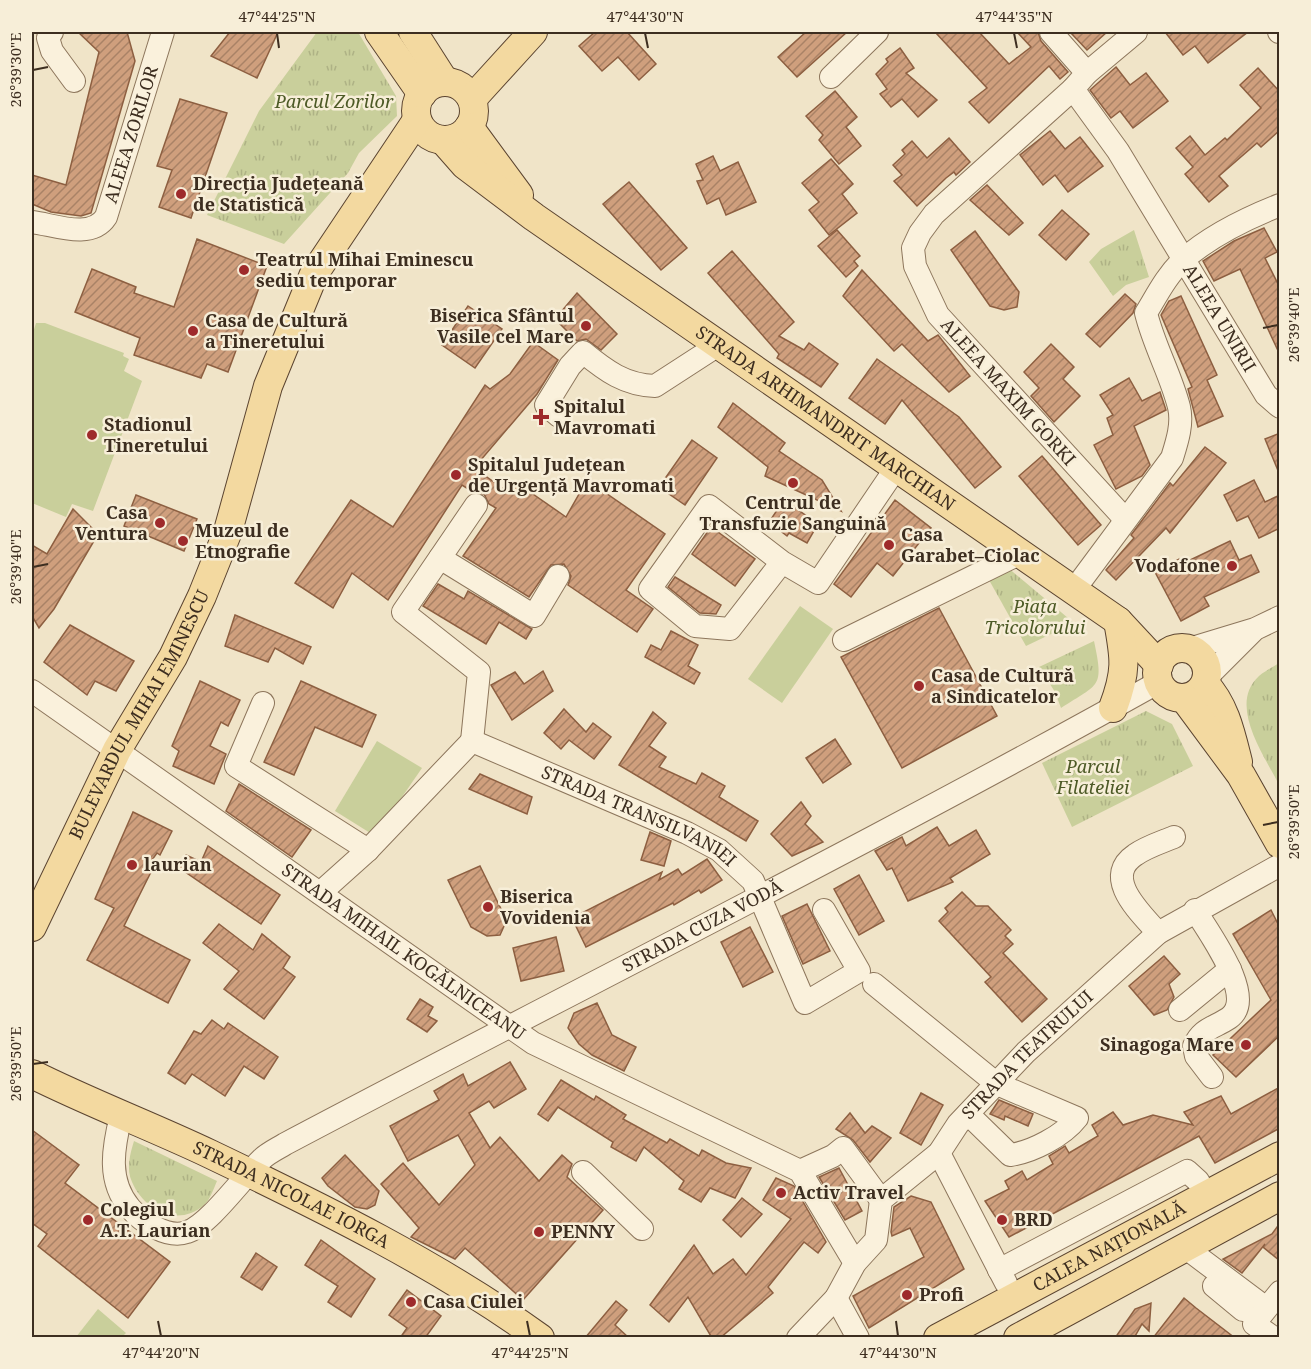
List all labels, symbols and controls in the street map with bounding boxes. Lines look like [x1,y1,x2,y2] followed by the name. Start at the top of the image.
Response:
[238,6,316,26] text: 47°44'25"N
[606,6,684,26] text: 47°44'30"N
[975,6,1053,26] text: 47°44'35"N
[5,32,25,108] text: 26°39'30"E
[98,62,163,206] street label: ALEEA ZORILOR
[274,89,394,113] park label: Parcul Zorilor
[193,171,364,216] place label: Direcția Județeană de Statistică
[174,187,188,201] marker: Direcția Județeană de Statistică
[256,247,473,292] place label: Teatrul Mihai Eminescu sediu temporar
[1178,259,1262,376] street label: ALEEA UNIRII
[237,263,251,277] marker: Teatrul Mihai Eminescu sediu temporar
[1283,287,1303,363] text: 26°39'40"E
[430,303,575,348] place label: Biserica Sfântul Vasile cel Mare
[205,308,348,353] place label: Casa de Cultură a Tineretului
[936,312,1081,470] street label: ALEEA MAXIM GORKI
[579,319,593,333] marker: Biserica Sfântul Vasile cel Mare
[691,320,961,516] street label: STRADA ARHIMANDRIT MARCHIAN
[186,324,200,338] marker: Casa de Cultură a Tineretului
[554,394,656,439] place label: Spitalul Mavromati
[532,408,550,426] marker: Spitalul Mavromati
[104,412,209,457] place label: Stadionul Tineretului
[85,428,99,442] marker: Stadionul Tineretului
[468,452,675,497] place label: Spitalul Județean de Urgență Mavromati
[449,468,463,482] marker: Spitalul Județean de Urgență Mavromati
[786,476,800,490] marker: Centrul de Transfuzie Sanguină
[700,490,887,535] place label: Centrul de Transfuzie Sanguină
[75,500,148,545] place label: Casa Ventura
[153,516,167,530] marker: Casa Ventura
[195,518,290,563] place label: Muzeul de Etnografie
[901,522,1040,567] place label: Casa Garabet–Ciolac
[5,529,25,605] text: 26°39'40"E
[176,534,190,548] marker: Muzeul de Etnografie
[882,538,896,552] marker: Casa Garabet–Ciolac
[1134,553,1220,577] place label: Vodafone
[1225,559,1239,573] marker: Vodafone
[63,586,214,843] street label: BULEVARDUL MIHAI EMINESCU
[985,594,1086,639] park label: Piața Tricolorului
[931,663,1074,708] place label: Casa de Cultură a Sindicatelor
[912,679,926,693] marker: Casa de Cultură a Sindicatelor
[1056,754,1130,799] park label: Parcul Filateliei
[538,759,742,871] street label: STRADA TRANSILVANIEI
[1283,784,1303,860] text: 26°39'50"E
[144,852,212,876] place label: laurian
[277,857,531,1045] street label: STRADA MIHAIL KOGĂLNICEANU
[125,858,139,872] marker: laurian
[617,874,786,977] street label: STRADA CUZA VODĂ
[500,884,591,929] place label: Biserica Vovidenia
[481,900,495,914] marker: Biserica Vovidenia
[956,984,1098,1124] street label: STRADA TEATRULUI
[5,1026,25,1102] text: 26°39'50"E
[1100,1032,1234,1056] place label: Sinagoga Mare
[1239,1038,1253,1052] marker: Sinagoga Mare
[189,1135,394,1253] street label: STRADA NICOLAE IORGA
[793,1180,905,1204] place label: Activ Travel
[774,1186,788,1200] marker: Activ Travel
[1028,1195,1190,1297] street label: CALEA NAȚIONALĂ
[100,1197,210,1242] place label: Colegiul A.T. Laurian
[1014,1207,1053,1231] place label: BRD
[81,1213,95,1227] marker: Colegiul A.T. Laurian
[995,1213,1009,1227] marker: BRD
[551,1219,616,1243] place label: PENNY
[532,1225,546,1239] marker: PENNY
[919,1282,964,1306] place label: Profi
[900,1288,914,1302] marker: Profi
[423,1289,524,1313] place label: Casa Ciulei
[404,1295,418,1309] marker: Casa Ciulei
[122,1342,200,1362] text: 47°44'20"N
[491,1342,569,1362] text: 47°44'25"N
[859,1342,937,1362] text: 47°44'30"N

